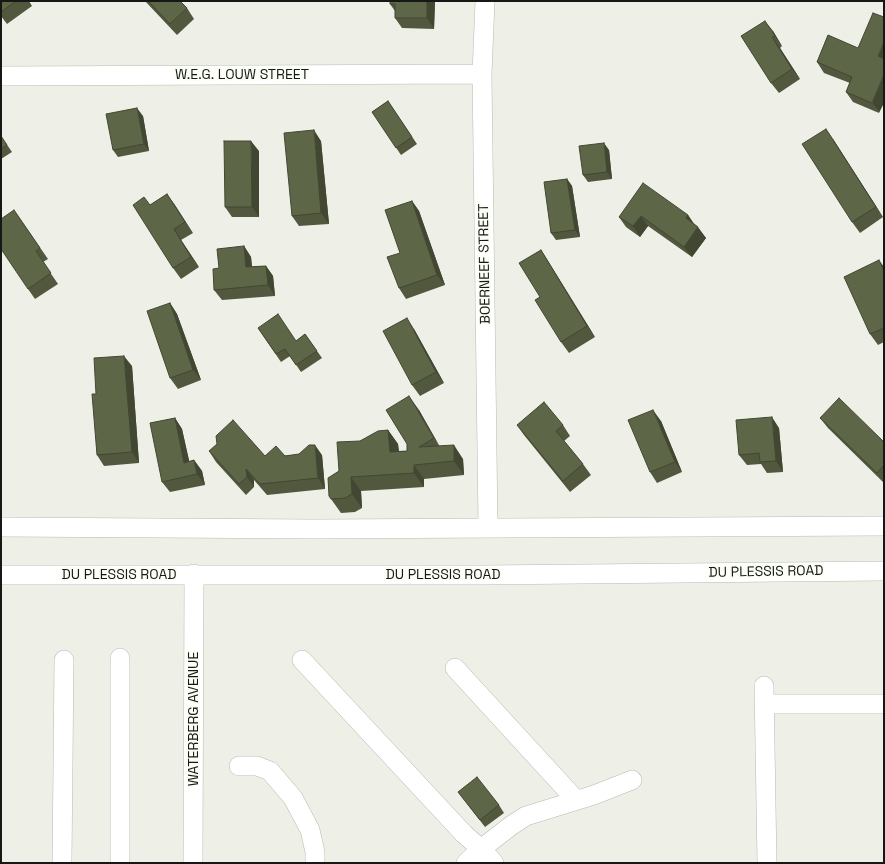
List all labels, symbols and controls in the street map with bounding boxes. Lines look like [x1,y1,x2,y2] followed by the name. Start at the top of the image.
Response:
[175,67,309,83] street label: W.E.G. LOUW STREET
[476,203,494,325] street label: BOERNEEF STREET
[708,563,824,581] street label: DU PLESSIS ROAD
[61,567,177,583] street label: DU PLESSIS ROAD
[385,567,501,583] street label: DU PLESSIS ROAD
[186,652,202,786] street label: WATERBERG AVENUE

